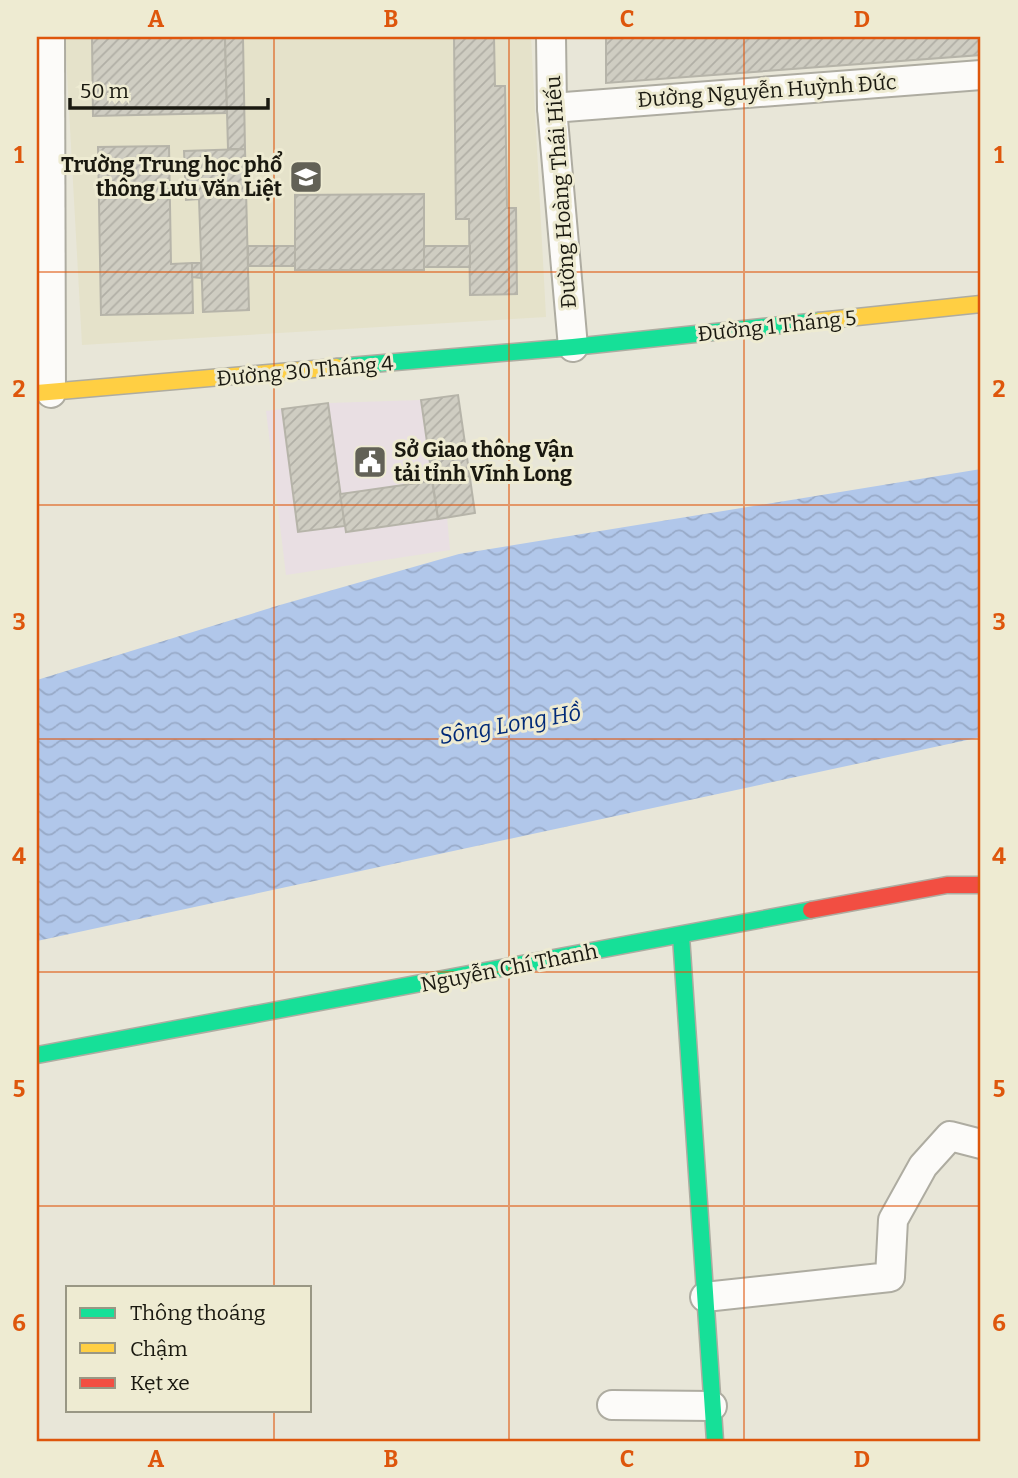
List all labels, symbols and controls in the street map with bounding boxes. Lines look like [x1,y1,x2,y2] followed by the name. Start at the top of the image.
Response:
[148,5,165,33] text: A
[384,5,398,33] text: B
[620,5,634,33] text: C
[854,5,870,33] text: D
[70,66,268,110] scale bar
[637,69,898,113] street label: Đường Nguyễn Huỳnh Đức
[540,75,582,309] street label: Đường Hoàng Thái Hiếu
[80,78,129,104] text: 50 m
[14,141,24,169] text: 1
[994,141,1004,169] text: 1
[61,151,283,202] place label: Trường Trung học phổ thông Lưu Văn Liệt
[287,158,325,196] school or university icon: Trường Trung học phổ thông Lưu Văn Liệt
[696,305,858,347] street label: Đường 1 Tháng 5
[216,350,394,392] street label: Đường 30 Tháng 4
[13,375,26,403] text: 2
[993,375,1006,403] text: 2
[394,437,574,487] place label: Sở Giao thông Vận tải tỉnh Vĩnh Long
[351,443,389,481] public building icon: Sở Giao thông Vận tải tỉnh Vĩnh Long
[12,608,26,636] text: 3
[992,608,1006,636] text: 3
[437,698,583,750] water label: Sông Long Hồ
[12,842,26,870] text: 4
[992,842,1006,870] text: 4
[418,938,600,998] street label: Nguyễn Chí Thanh
[13,1075,25,1103] text: 5
[993,1075,1005,1103] text: 5
[66,1286,312,1412] legend
[130,1300,266,1326] text: Thông thoáng
[12,1309,26,1337] text: 6
[992,1309,1006,1337] text: 6
[130,1336,188,1362] text: Chậm
[130,1370,190,1396] text: Kẹt xe
[148,1445,165,1473] text: A
[384,1445,398,1473] text: B
[620,1445,634,1473] text: C
[854,1445,870,1473] text: D

